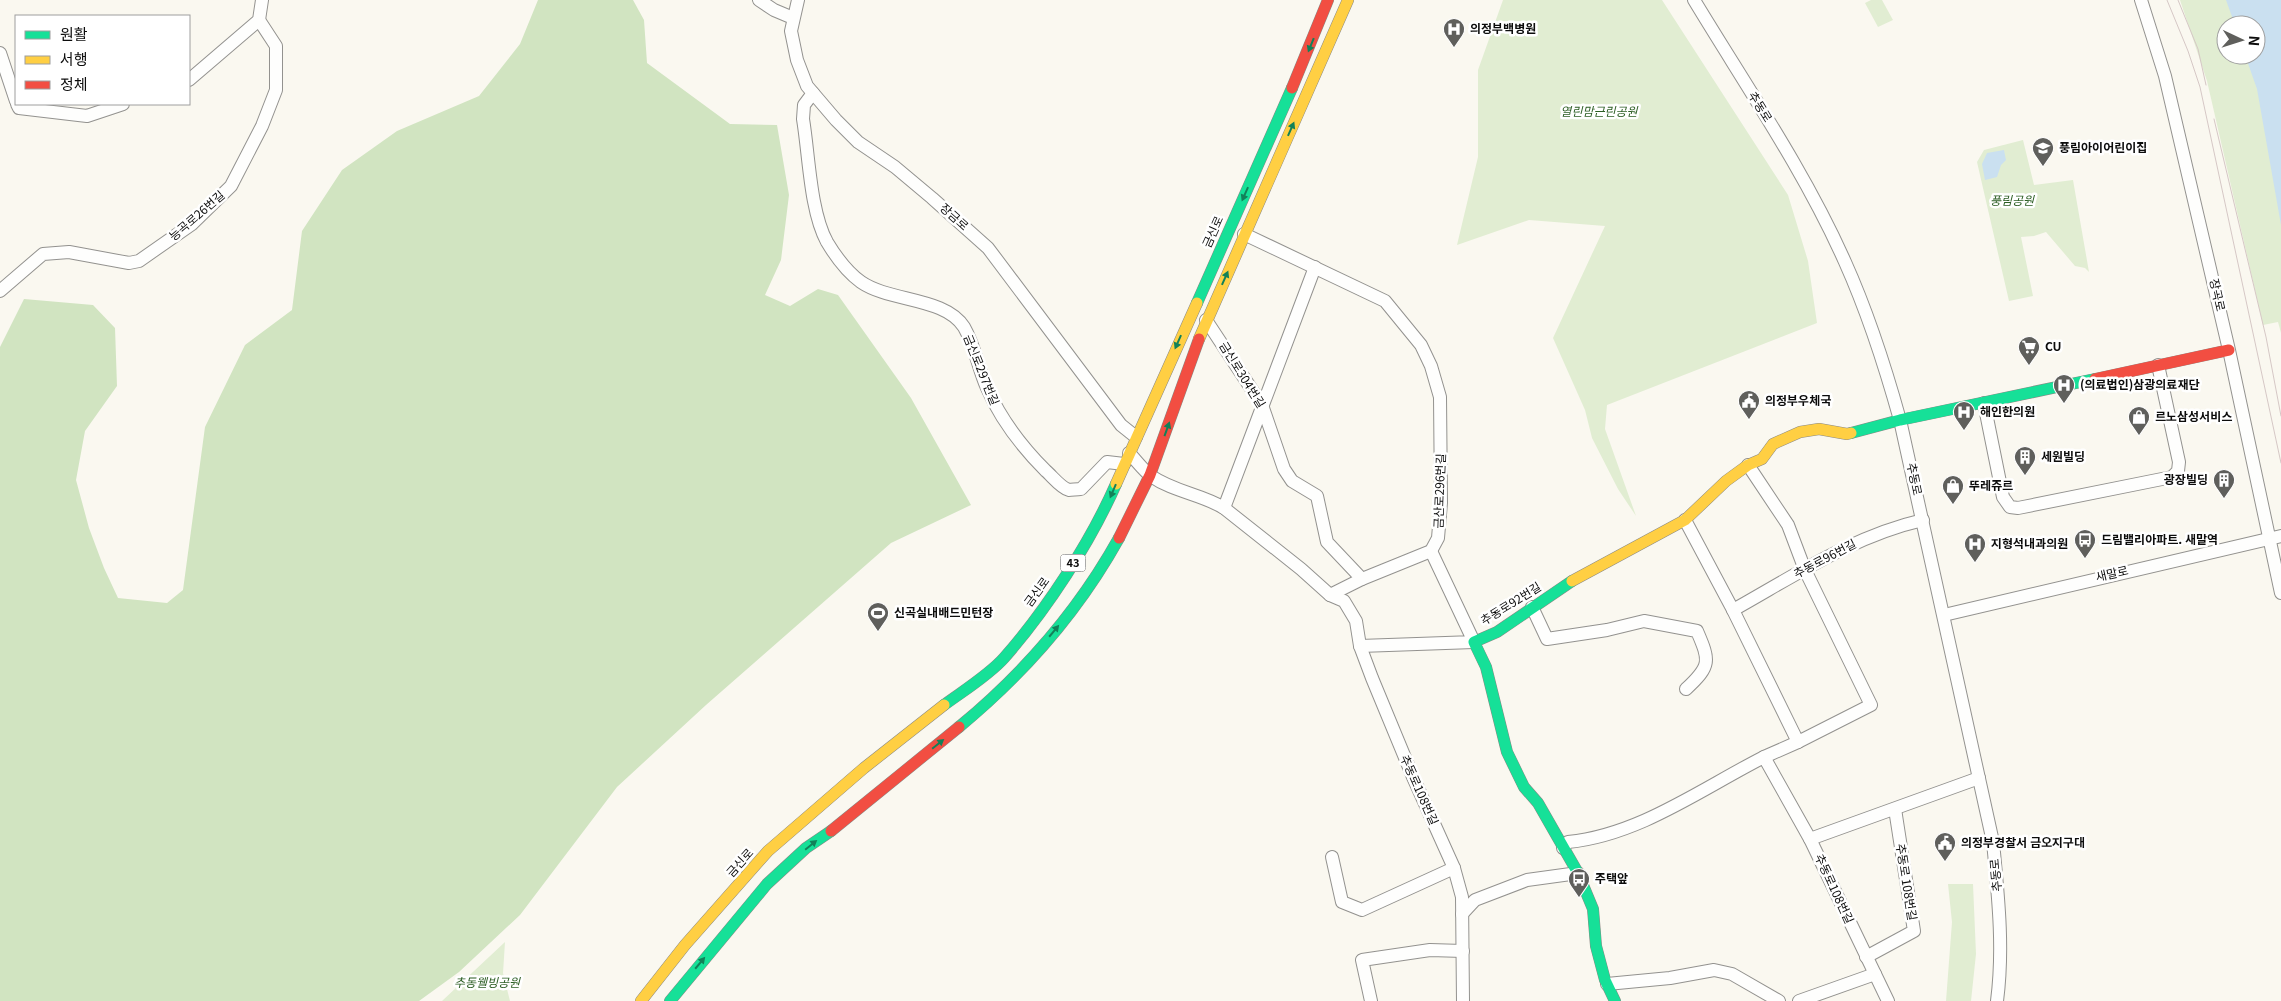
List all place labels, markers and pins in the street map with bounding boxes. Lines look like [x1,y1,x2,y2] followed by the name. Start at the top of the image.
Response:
[1442,17,1466,48] hospital icon: 의정부백병원
[1470,19,1536,36] place label: 의정부백병원
[2031,136,2055,167] school or university icon: 풍림아이어린이집
[2059,138,2147,155] place label: 풍림아이어린이집
[2017,335,2041,366] supermarket icon: CU
[2045,337,2062,354] place label: CU
[2052,373,2076,404] hospital icon: (의료법인)삼광의료재단
[2080,375,2199,392] place label: (의료법인)삼광의료재단
[1737,389,1761,420] public building icon: 의정부우체국
[1765,391,1831,408] place label: 의정부우체국
[1952,400,1976,431] hospital icon: 해인한의원
[1980,402,2035,419] place label: 해인한의원
[2127,405,2151,436] shop icon: 르노삼성서비스
[2155,407,2232,424] place label: 르노삼성서비스
[2013,445,2037,476] building icon: 세원빌딩
[2041,447,2085,464] place label: 세원빌딩
[2212,468,2236,499] building icon: 광장빌딩
[2164,470,2208,487] place label: 광장빌딩
[1941,474,1965,505] shop icon: 뚜레쥬르
[1969,476,2013,493] place label: 뚜레쥬르
[2073,528,2097,559] bus stop icon: 드림밸리아파트. 새말역
[2101,530,2218,547] place label: 드림밸리아파트. 새말역
[1963,532,1987,563] hospital icon: 지형석내과의원
[1991,534,2068,551] place label: 지형석내과의원
[866,601,890,632] sports icon: 신곡실내배드민턴장
[894,603,993,620] place label: 신곡실내배드민턴장
[1933,831,1957,862] public building icon: 의정부경찰서 금오지구대
[1961,833,2085,850] place label: 의정부경찰서 금오지구대
[1567,867,1591,898] bus stop icon: 주택앞
[1595,869,1628,886] place label: 주택앞

